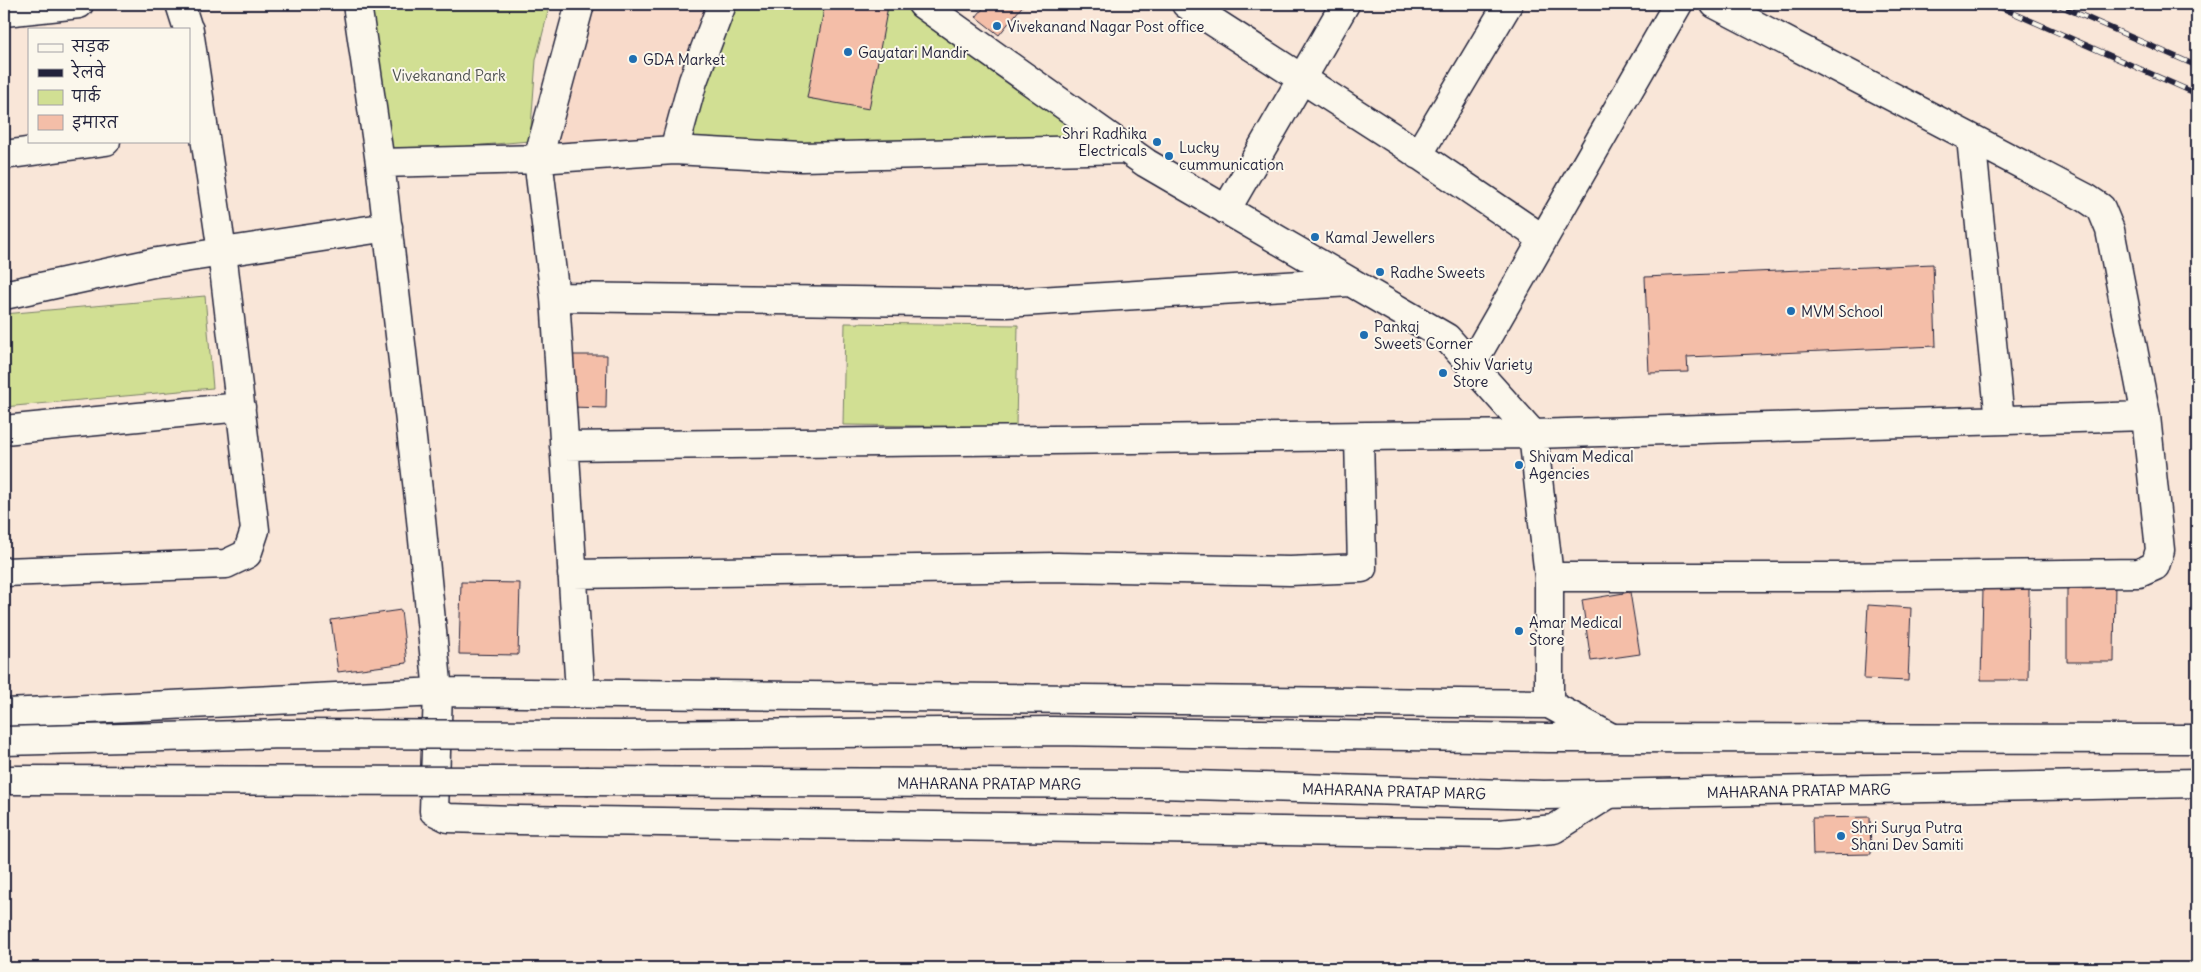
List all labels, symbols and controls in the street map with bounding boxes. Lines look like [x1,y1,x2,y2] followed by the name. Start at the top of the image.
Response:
[1007,17,1204,36] place label: Vivekanand Nagar Post office
[991,20,1003,32] marker: Vivekanand Nagar Post office
[28,28,190,142] legend
[71,37,110,57] text: सड़क
[858,43,969,62] place label: Gayatari Mandir
[842,46,854,58] marker: Gayatari Mandir
[643,50,725,69] place label: GDA Market
[627,53,639,65] marker: GDA Market
[70,59,106,82] text: रेलवे
[392,66,506,85] park label: Vivekanand Park
[71,85,102,106] text: पार्क
[72,113,119,132] text: इमारत
[1062,124,1147,160] place label: Shri Radhika Electricals
[1151,136,1163,148] marker: Shri Radhika Electricals
[1179,138,1284,174] place label: Lucky cummunication
[1163,150,1175,162] marker: Lucky cummunication
[1325,228,1435,247] place label: Kamal Jewellers
[1309,231,1321,243] marker: Kamal Jewellers
[1390,263,1485,282] place label: Radhe Sweets
[1374,266,1386,278] marker: Radhe Sweets
[1801,302,1883,321] place label: MVM School
[1785,305,1797,317] marker: MVM School
[1374,317,1473,353] place label: Pankaj Sweets Corner
[1358,329,1370,341] marker: Pankaj Sweets Corner
[1453,355,1533,391] place label: Shiv Variety Store
[1437,367,1449,379] marker: Shiv Variety Store
[1529,447,1634,483] place label: Shivam Medical Agencies
[1513,459,1525,471] marker: Shivam Medical Agencies
[1529,613,1622,649] place label: Amar Medical Store
[1513,625,1525,637] marker: Amar Medical Store
[897,773,1081,793] street label: MAHARANA PRATAP MARG
[1302,779,1486,803] street label: MAHARANA PRATAP MARG
[1707,779,1891,802] street label: MAHARANA PRATAP MARG
[1851,818,1964,854] place label: Shri Surya Putra Shani Dev Samiti
[1835,830,1847,842] marker: Shri Surya Putra Shani Dev Samiti

